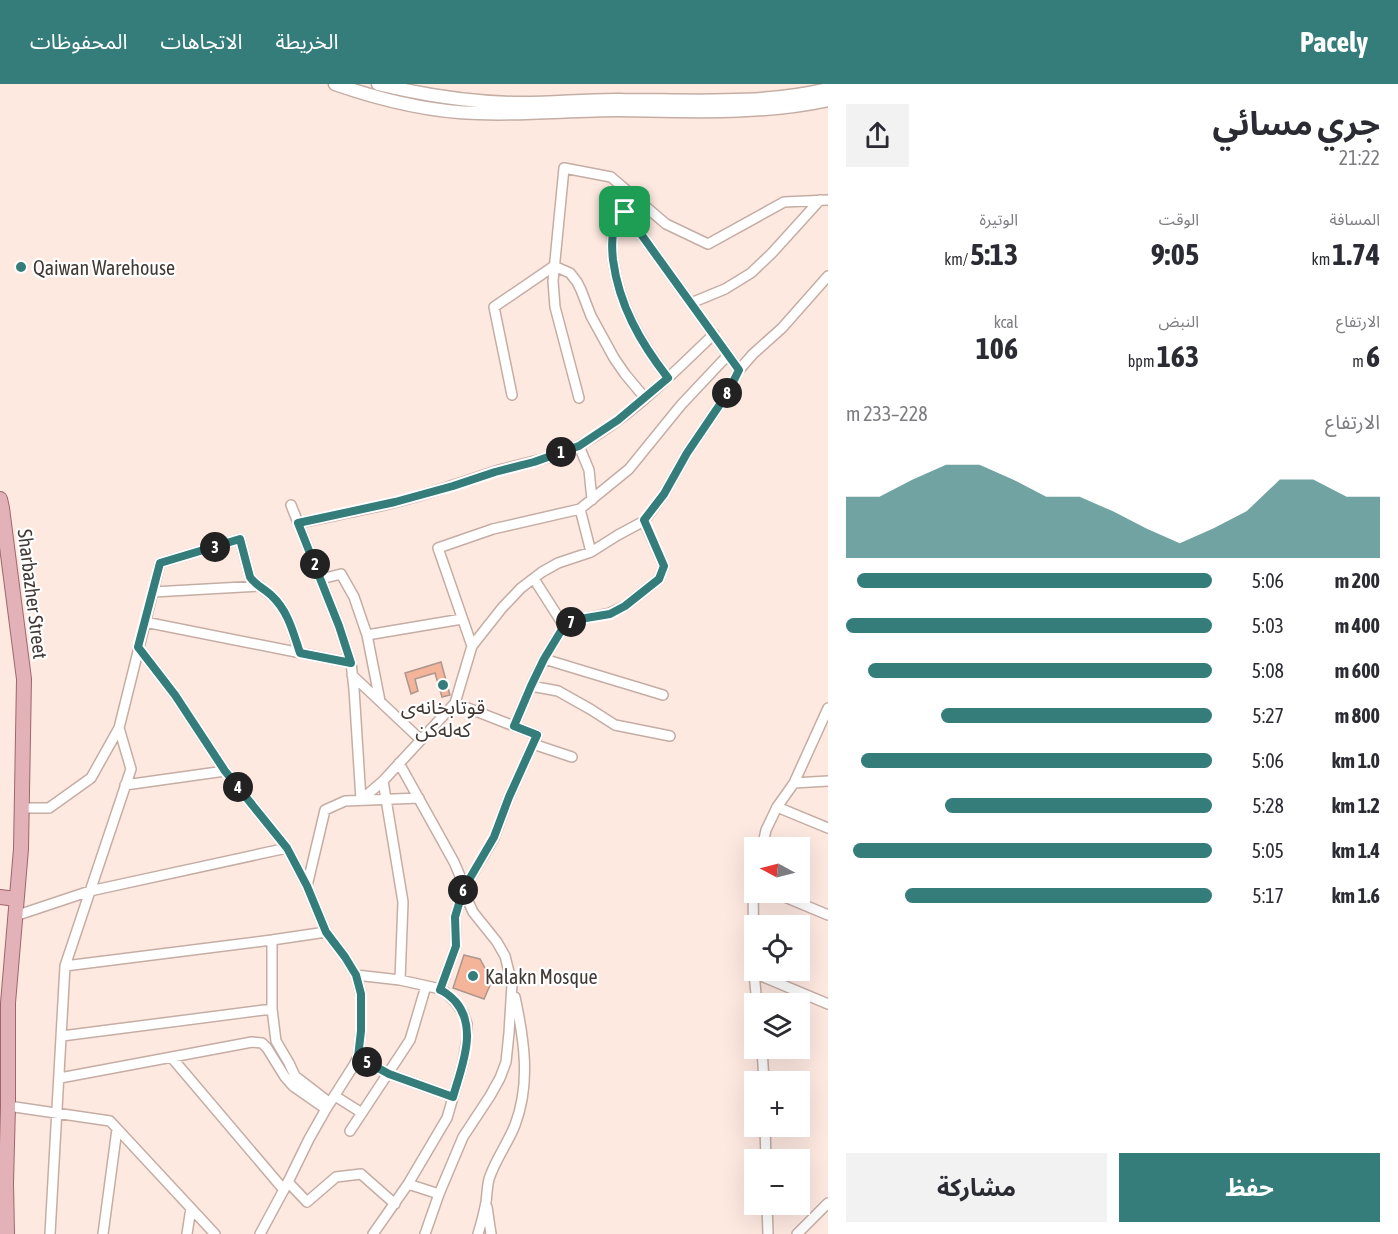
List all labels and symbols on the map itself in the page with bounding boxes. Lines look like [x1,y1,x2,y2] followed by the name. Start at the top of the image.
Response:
[599,186,650,237] pin
[33,256,175,279] place label: Qaiwan Warehouse
[14,260,28,274] marker: Qaiwan Warehouse
[712,378,742,408] pin: 8
[546,437,576,467] pin: 1
[14,528,52,660] street label: Sharbazher Street
[200,532,230,562] pin: 3
[300,549,330,579] pin: 2
[556,607,586,637] pin: 7
[436,678,450,692] marker: قوتابخانەی کەلەکن
[401,695,485,742] place label: قوتابخانەی کەلەکن
[223,772,253,802] pin: 4
[744,837,810,903] north arrow
[448,875,478,905] pin: 6
[485,965,598,988] place label: Kalakn Mosque
[466,969,480,983] marker: Kalakn Mosque
[352,1047,382,1077] pin: 5

